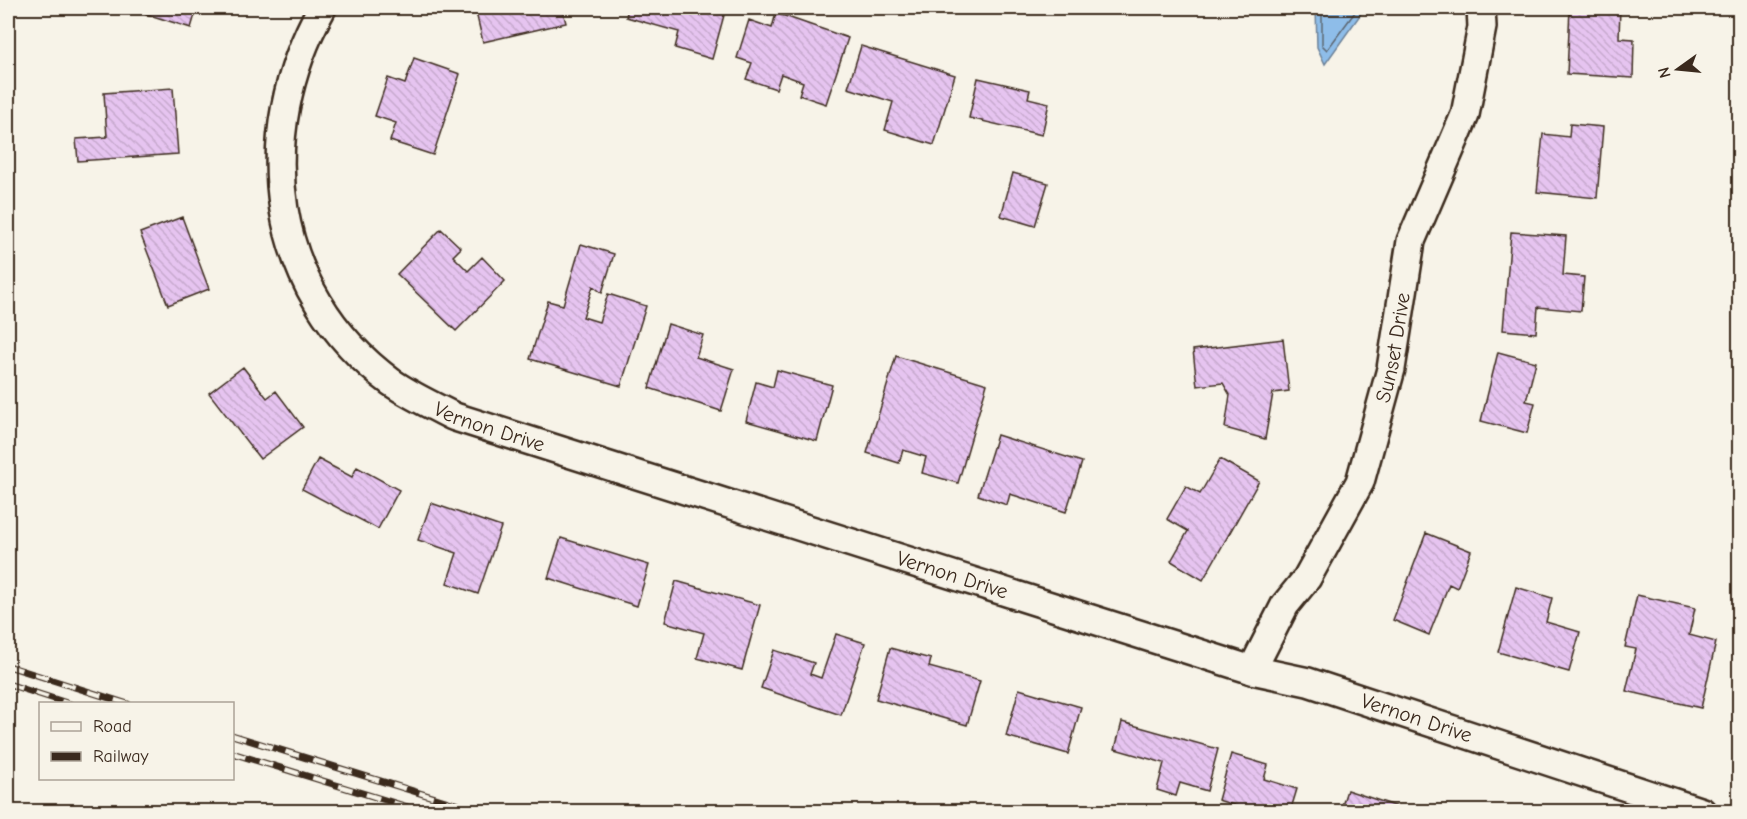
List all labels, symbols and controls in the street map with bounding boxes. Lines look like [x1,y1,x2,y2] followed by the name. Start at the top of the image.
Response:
[1648,39,1708,99] north arrow
[1654,65,1675,80] text: N
[1370,291,1415,405] street label: Sunset Drive
[430,397,548,457] street label: Vernon Drive
[894,546,1011,604] street label: Vernon Drive
[1358,688,1475,747] street label: Vernon Drive
[39,702,234,780] legend
[93,716,132,737] text: Road
[93,746,150,767] text: Railway

